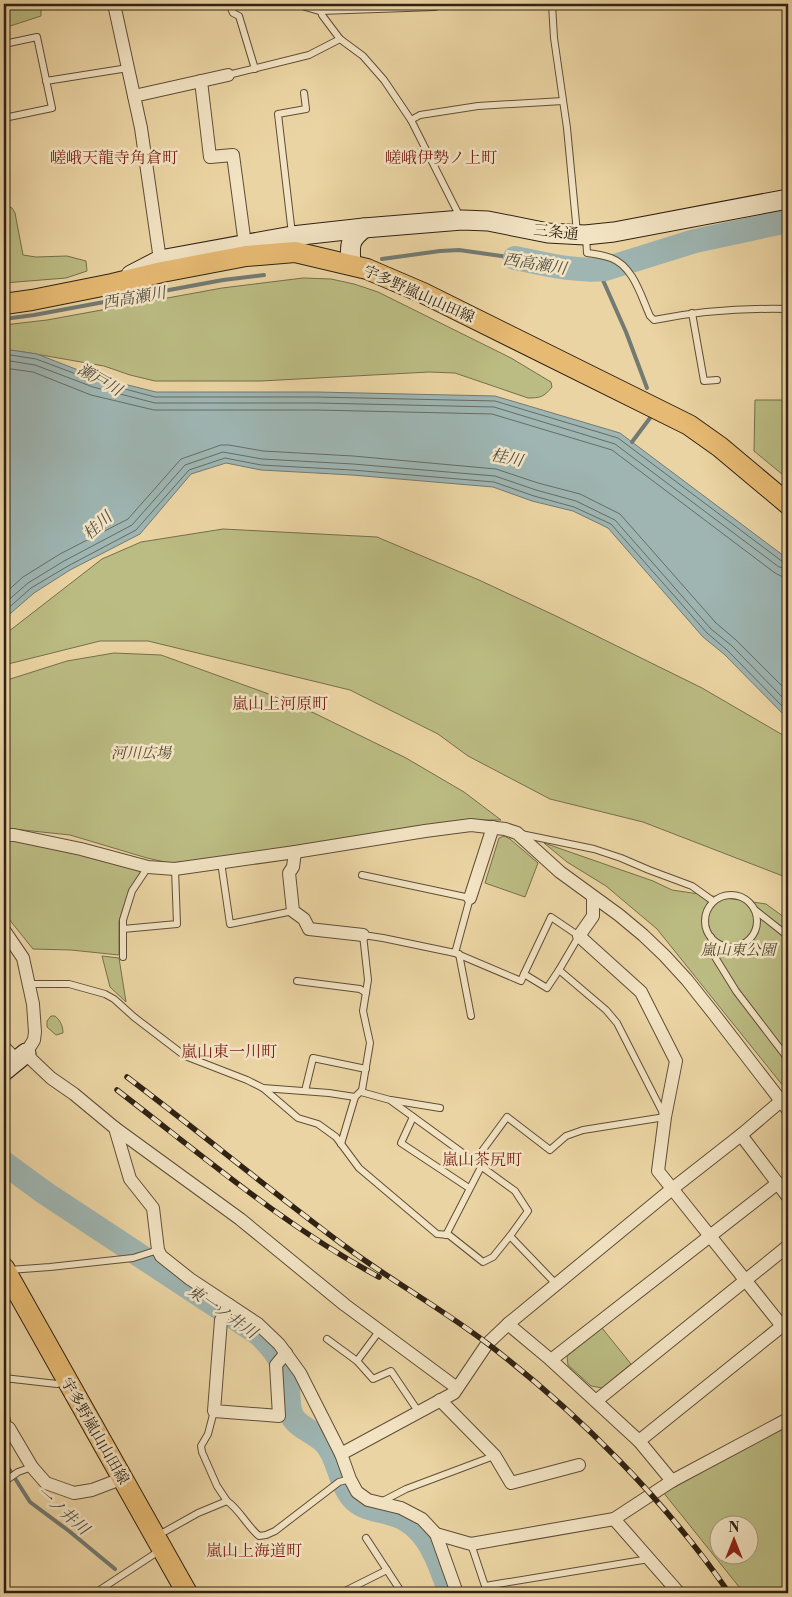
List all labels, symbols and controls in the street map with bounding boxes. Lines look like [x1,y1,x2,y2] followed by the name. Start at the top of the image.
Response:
[50,148,178,168] district label: 嵯峨天龍寺角倉町
[385,148,497,168] district label: 嵯峨伊勢ノ上町
[533,221,579,244] street label: 三条通
[502,249,570,279] water label: 西高瀬川
[360,261,477,328] street label: 宇多野嵐山山田線
[101,282,169,313] water label: 西高瀬川
[74,359,127,402] water label: 瀬戸川
[489,445,526,472] water label: 桂川
[79,506,118,544] water label: 桂川
[232,694,328,714] district label: 嵐山上河原町
[111,744,173,763] park label: 河川広場
[700,941,778,960] park label: 嵐山東公園
[181,1042,277,1062] district label: 嵐山東一川町
[442,1150,522,1170] district label: 嵐山茶尻町
[184,1281,263,1344] water label: 東一ノ井川
[56,1375,133,1488] street label: 宇多野嵐山山田線
[32,1482,95,1541] water label: 一ノ井川
[710,1514,760,1564] north arrow
[728,1519,740,1537] text: N
[206,1541,302,1561] district label: 嵐山上海道町

